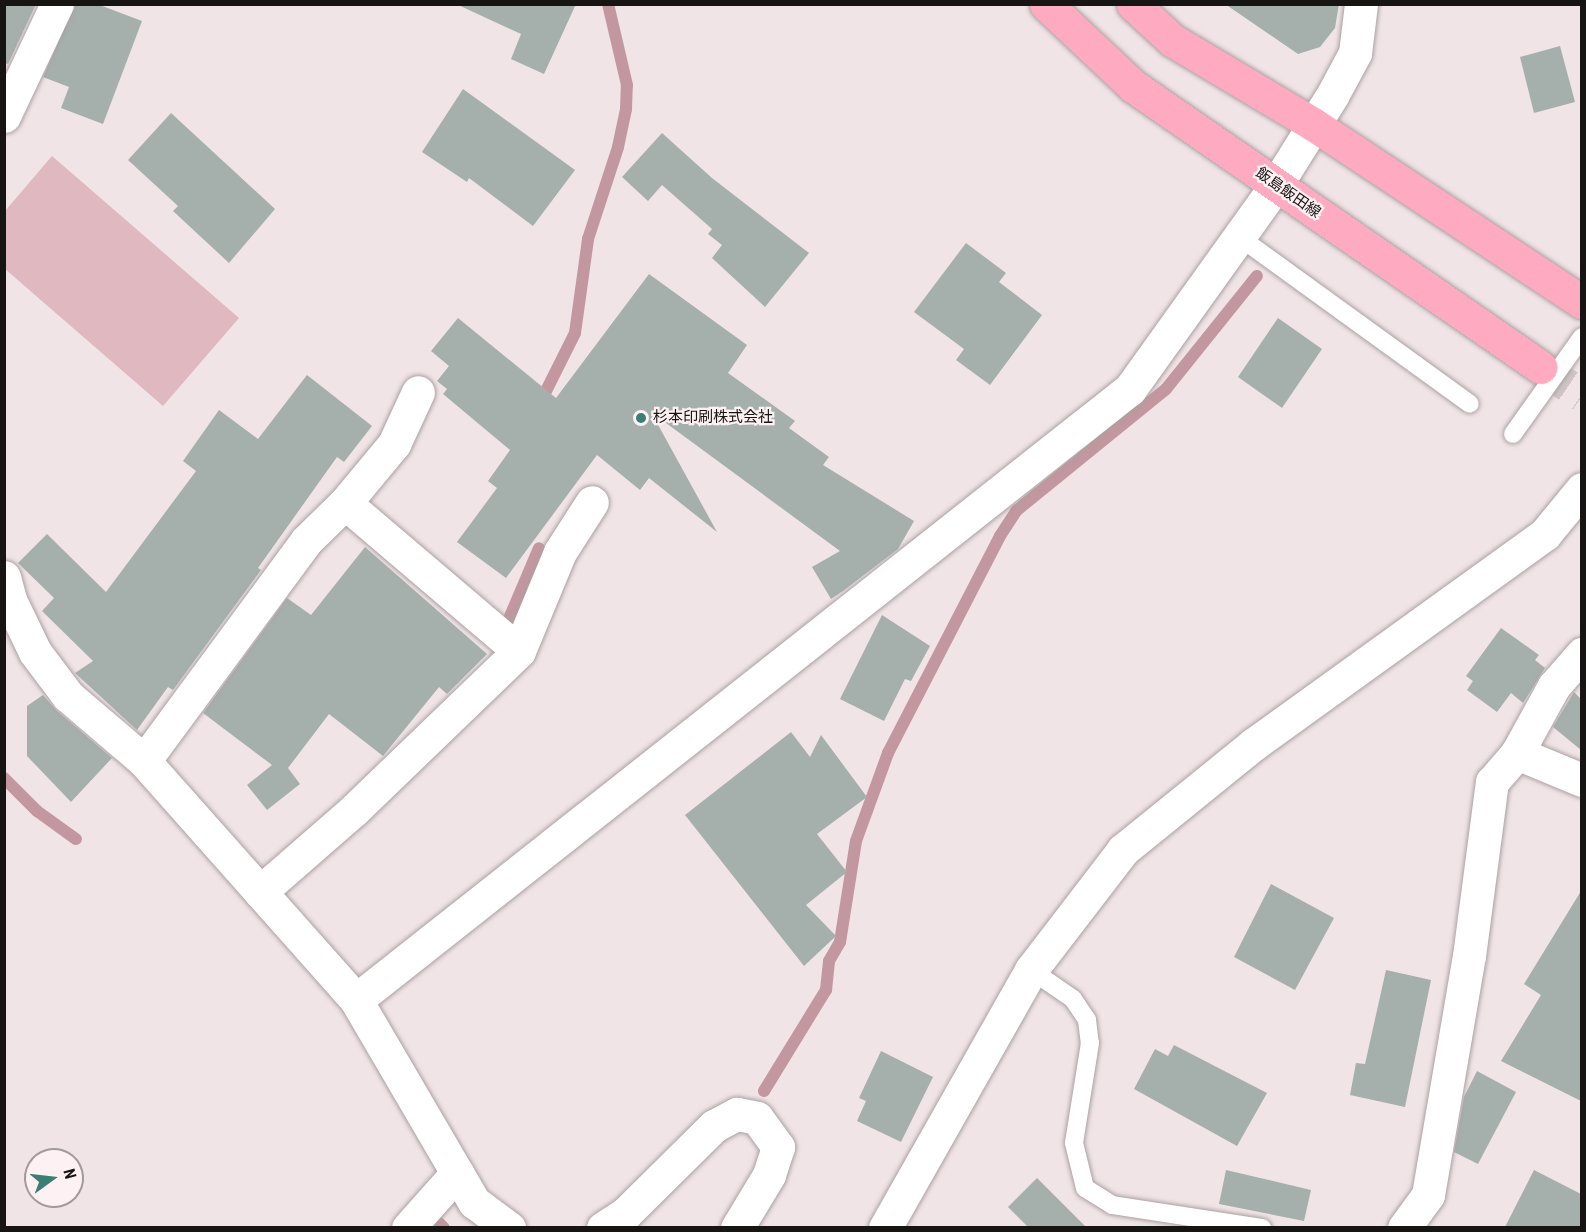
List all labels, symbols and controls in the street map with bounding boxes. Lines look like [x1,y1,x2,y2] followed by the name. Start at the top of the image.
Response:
[1252,164,1324,222] street label: 飯島飯田線
[653,409,773,427] place label: 杉本印刷株式会社
[634,411,648,425] marker: 杉本印刷株式会社
[24,1148,84,1208] north arrow
[59,1167,80,1181] text: N

